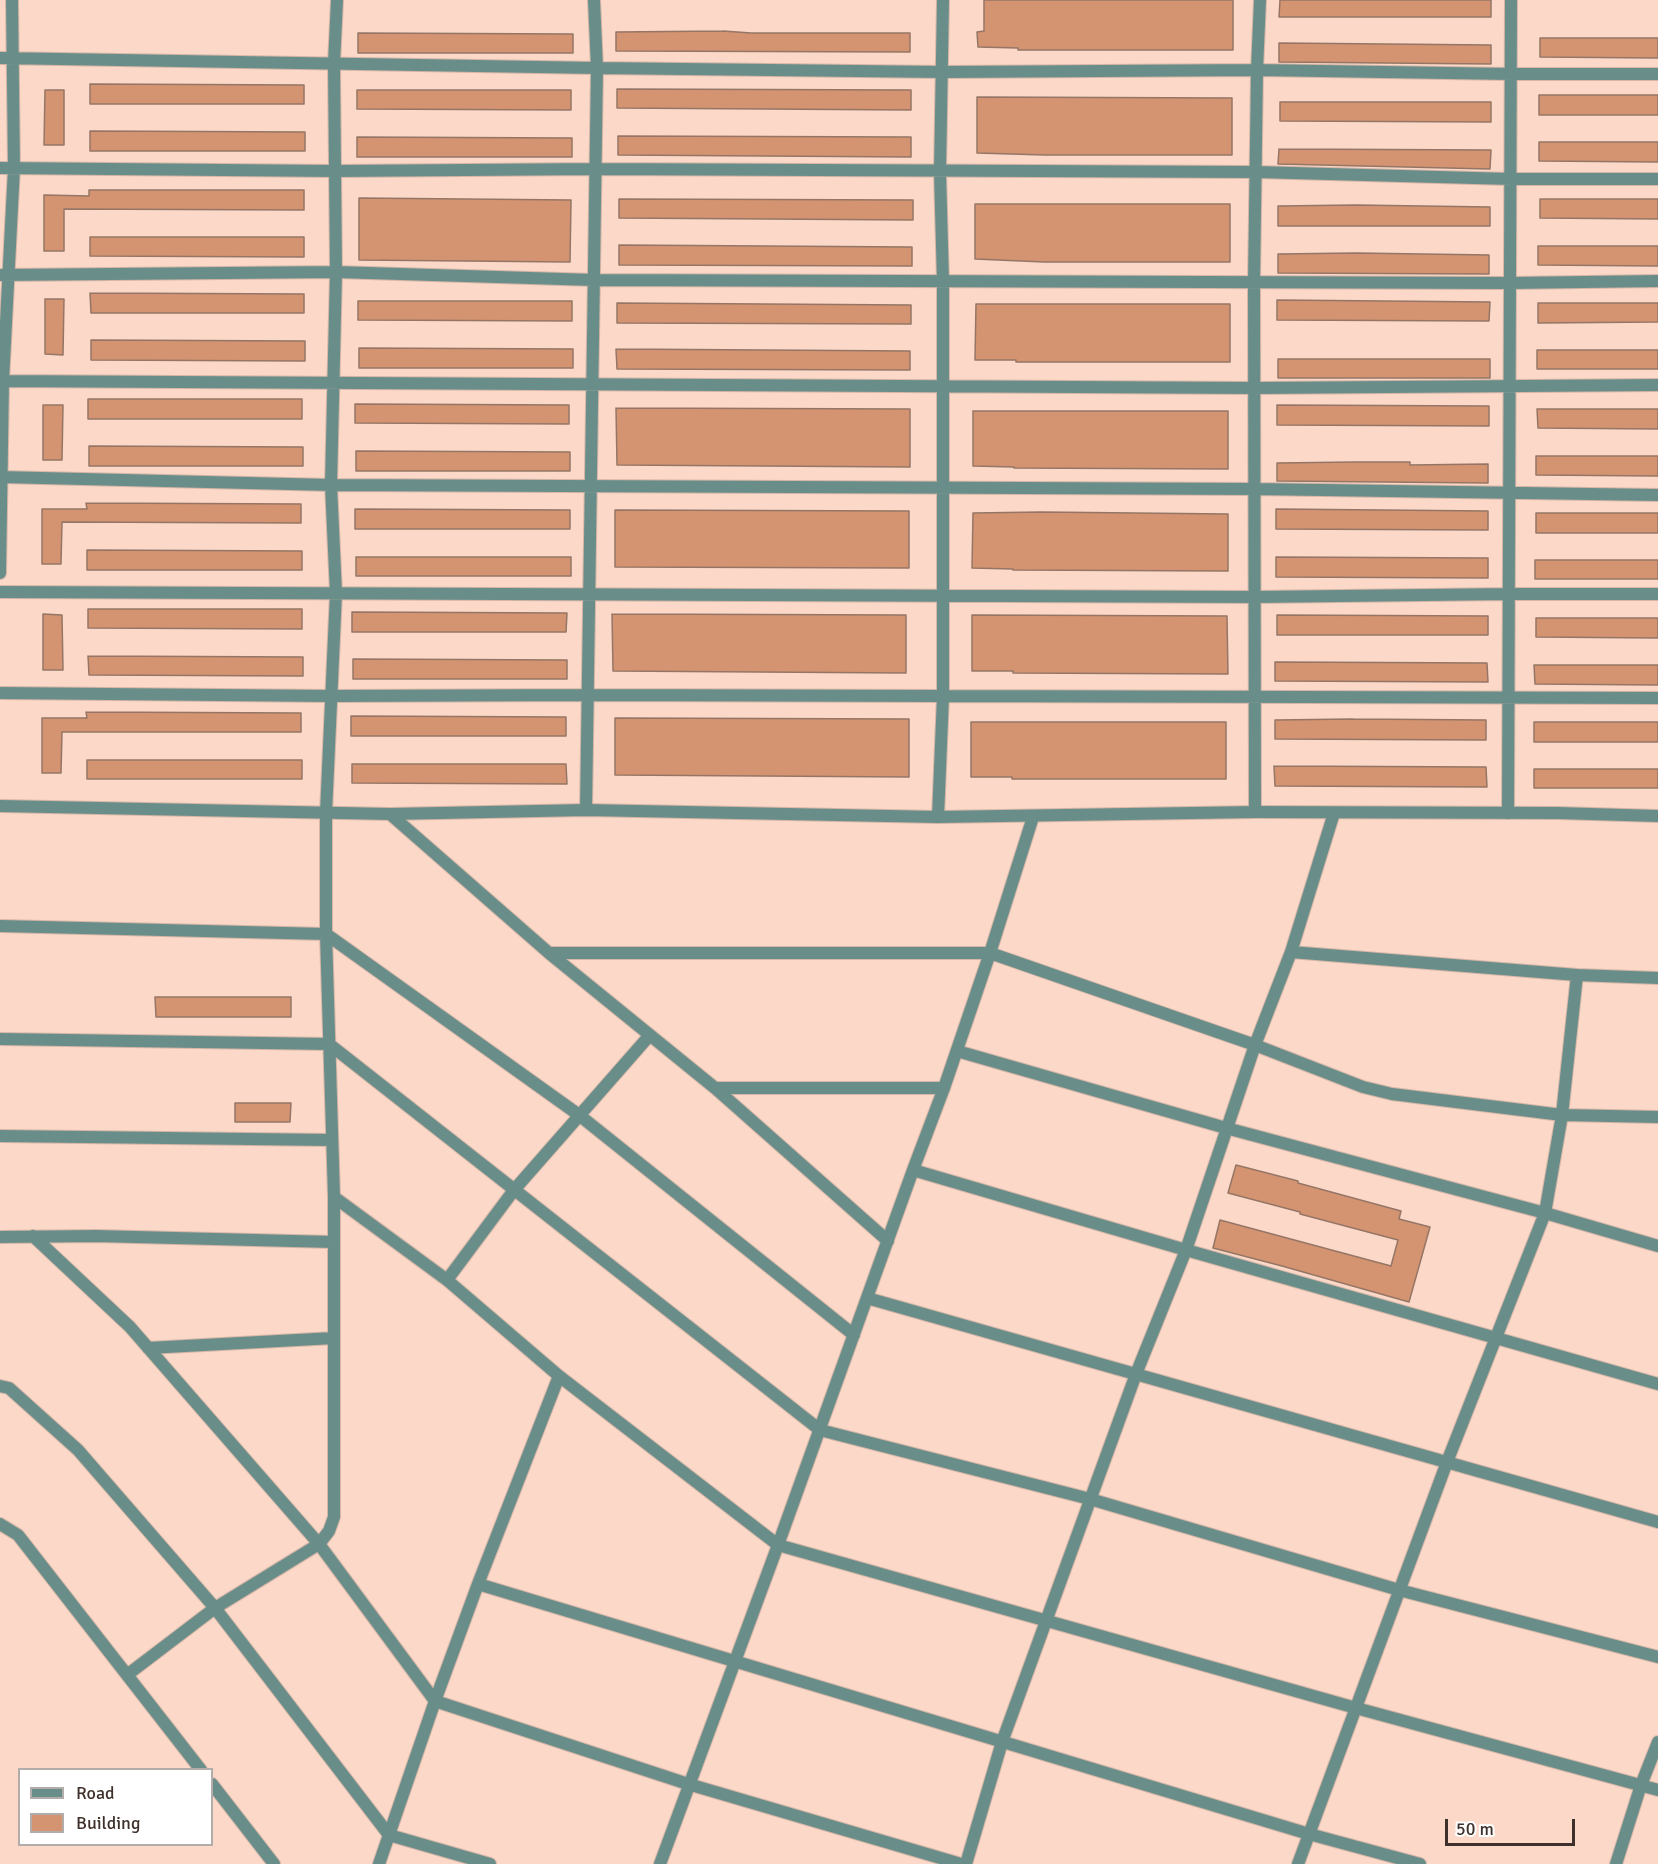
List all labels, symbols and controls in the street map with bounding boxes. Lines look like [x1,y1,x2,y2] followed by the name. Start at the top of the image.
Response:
[18,1768,213,1846] legend
[76,1782,115,1804] text: Road
[1448,1807,1578,1845] scale bar
[76,1812,140,1834] text: Building
[1456,1818,1494,1840] text: 50 m

